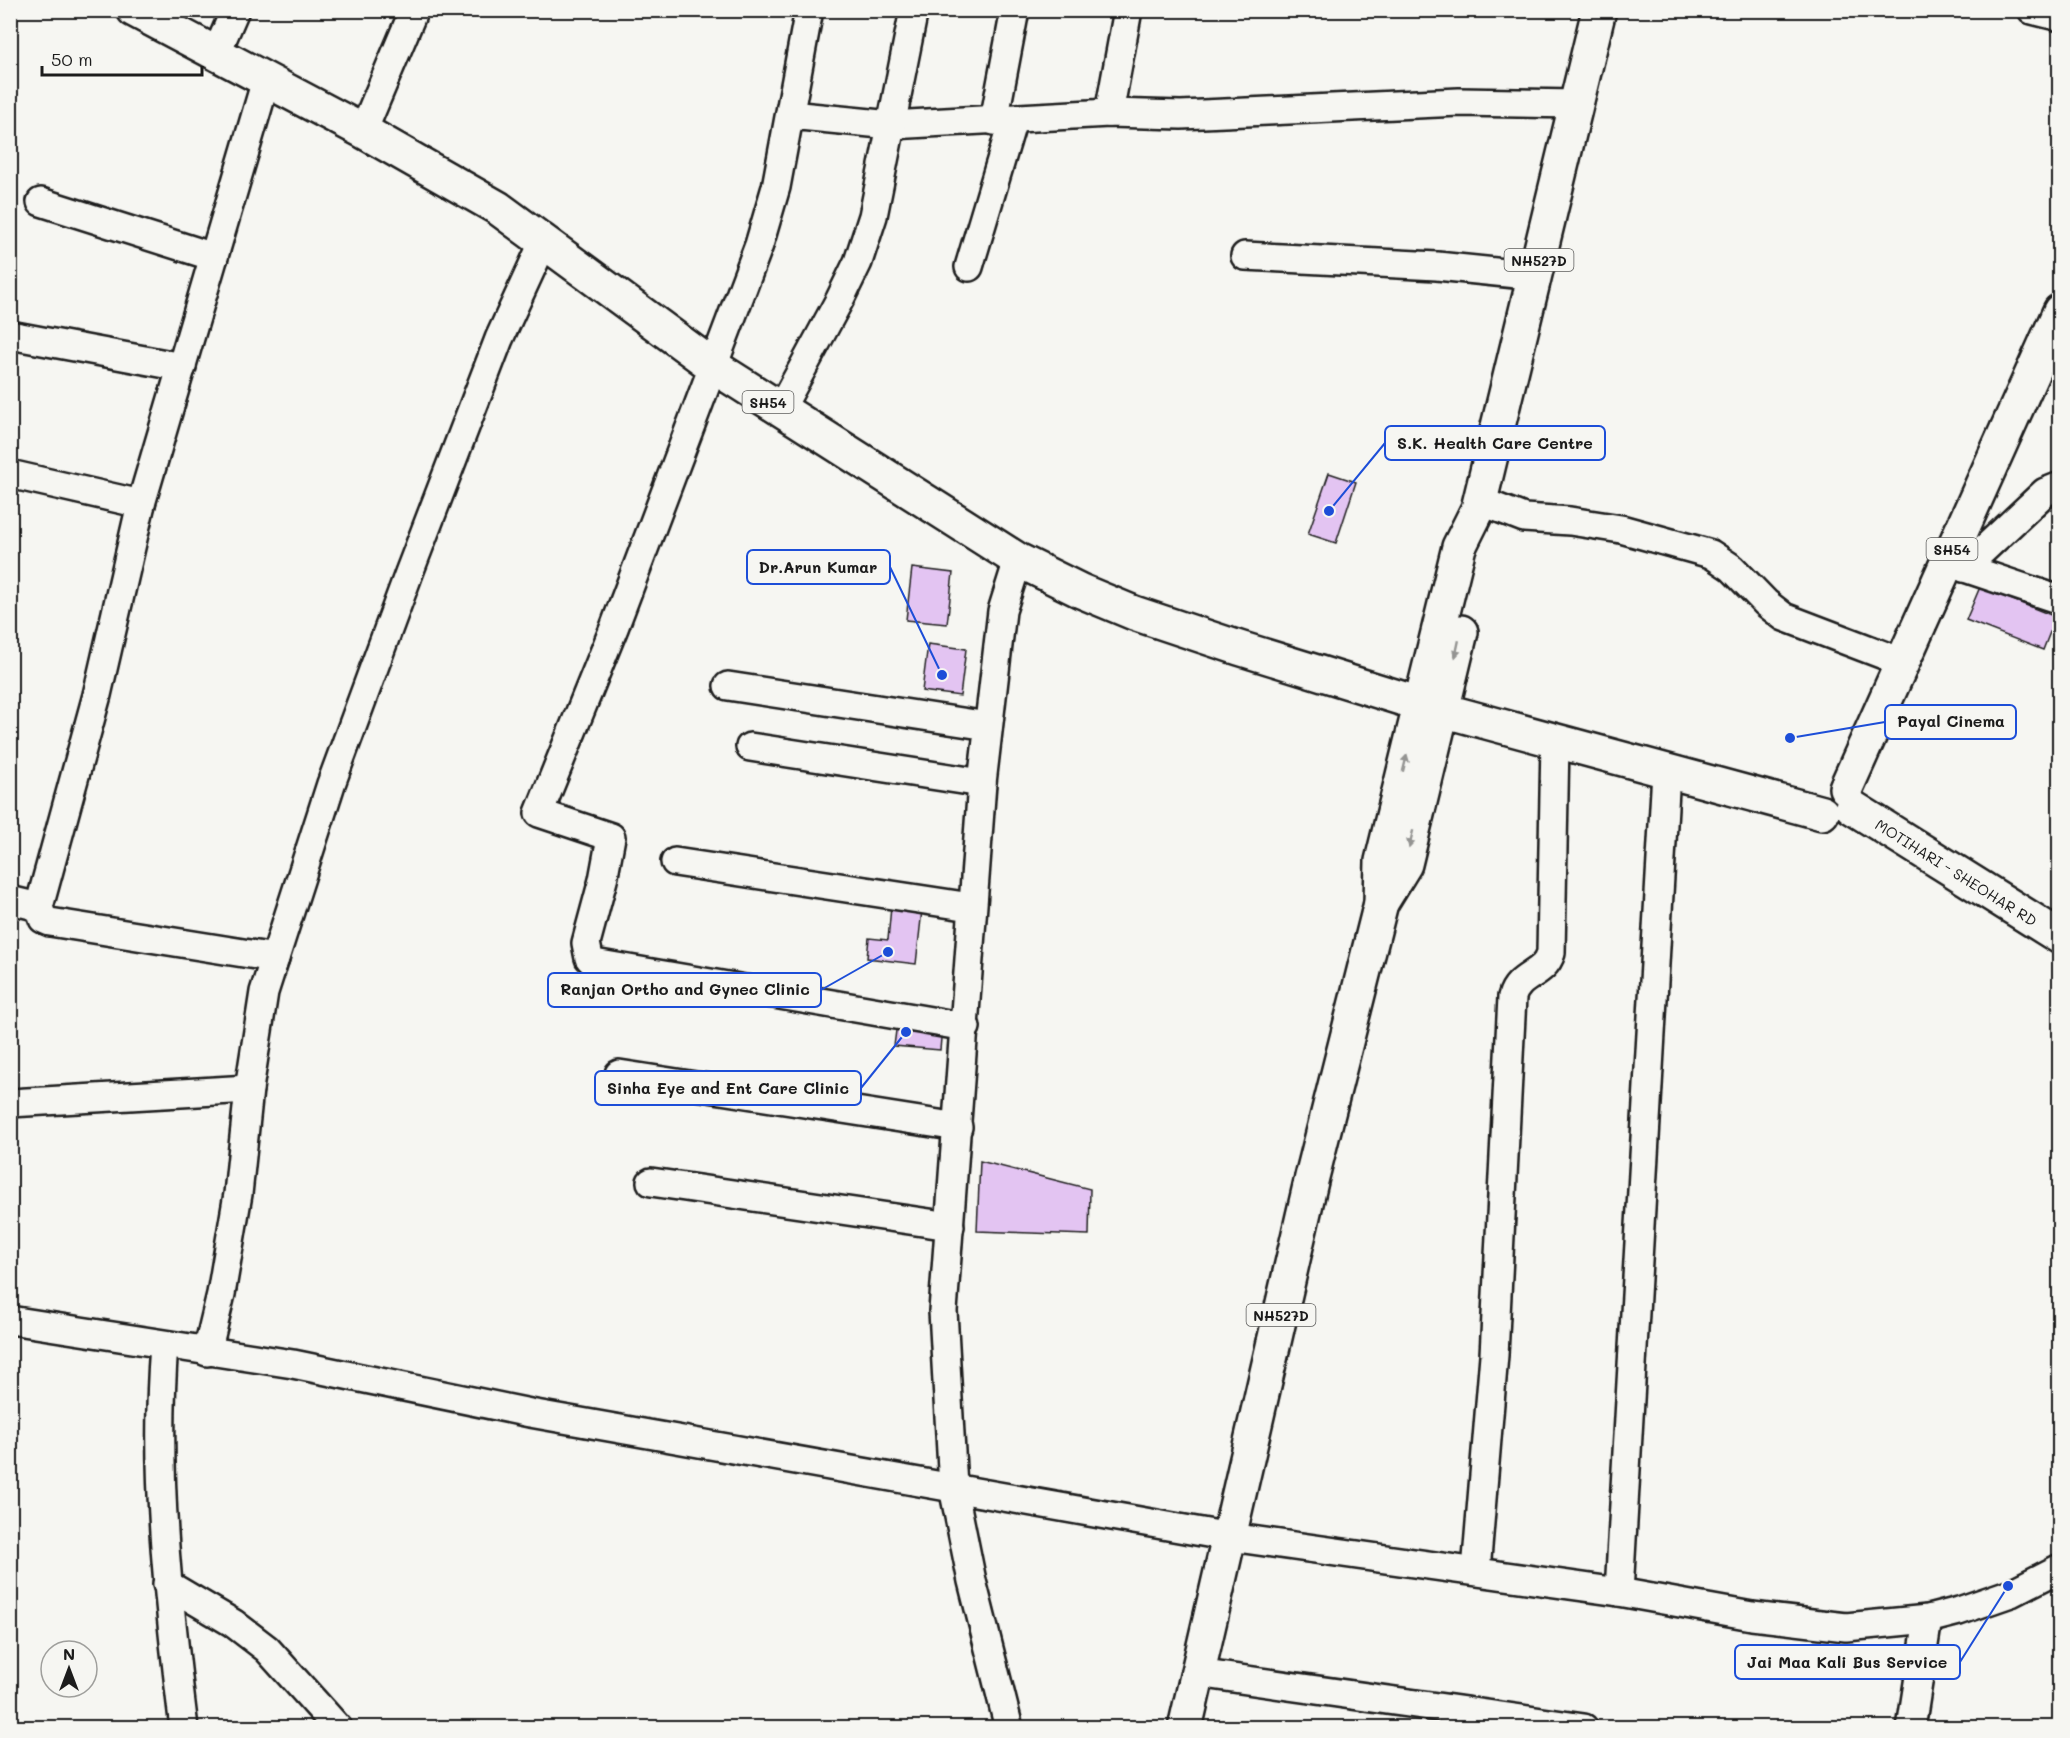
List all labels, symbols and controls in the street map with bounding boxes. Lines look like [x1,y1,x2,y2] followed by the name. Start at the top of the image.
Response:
[42,39,202,77] scale bar
[51,47,93,71] text: 50 m
[1504,249,1574,271] road number: NH527D
[742,391,794,413] road number: SH54
[1385,426,1605,460] callout: S.K. Health Care Centre
[1397,432,1593,453] text: S.K. Health Care Centre
[1926,538,1978,560] road number: SH54
[747,550,890,584] callout: Dr.Arun Kumar
[759,556,877,577] text: Dr.Arun Kumar
[1451,640,1461,659] one-way arrow
[1885,705,2016,739] callout: Payal Cinema
[1897,710,2005,731] text: Payal Cinema
[1401,754,1411,772] one-way arrow
[1872,814,2041,930] street label: MOTIHARI - SHEOHAR RD
[1406,830,1416,848] one-way arrow
[548,973,821,1007] callout: Ranjan Ortho and Gynec Clinic
[560,978,810,999] text: Ranjan Ortho and Gynec Clinic
[595,1071,861,1105] callout: Sinha Eye and Ent Care Clinic
[607,1077,849,1098] text: Sinha Eye and Ent Care Clinic
[1246,1304,1316,1326] road number: NH527D
[39,1639,99,1699] north arrow
[63,1643,75,1664] text: N
[1735,1645,1960,1679] callout: Jai Maa Kali Bus Service
[1747,1651,1947,1672] text: Jai Maa Kali Bus Service

